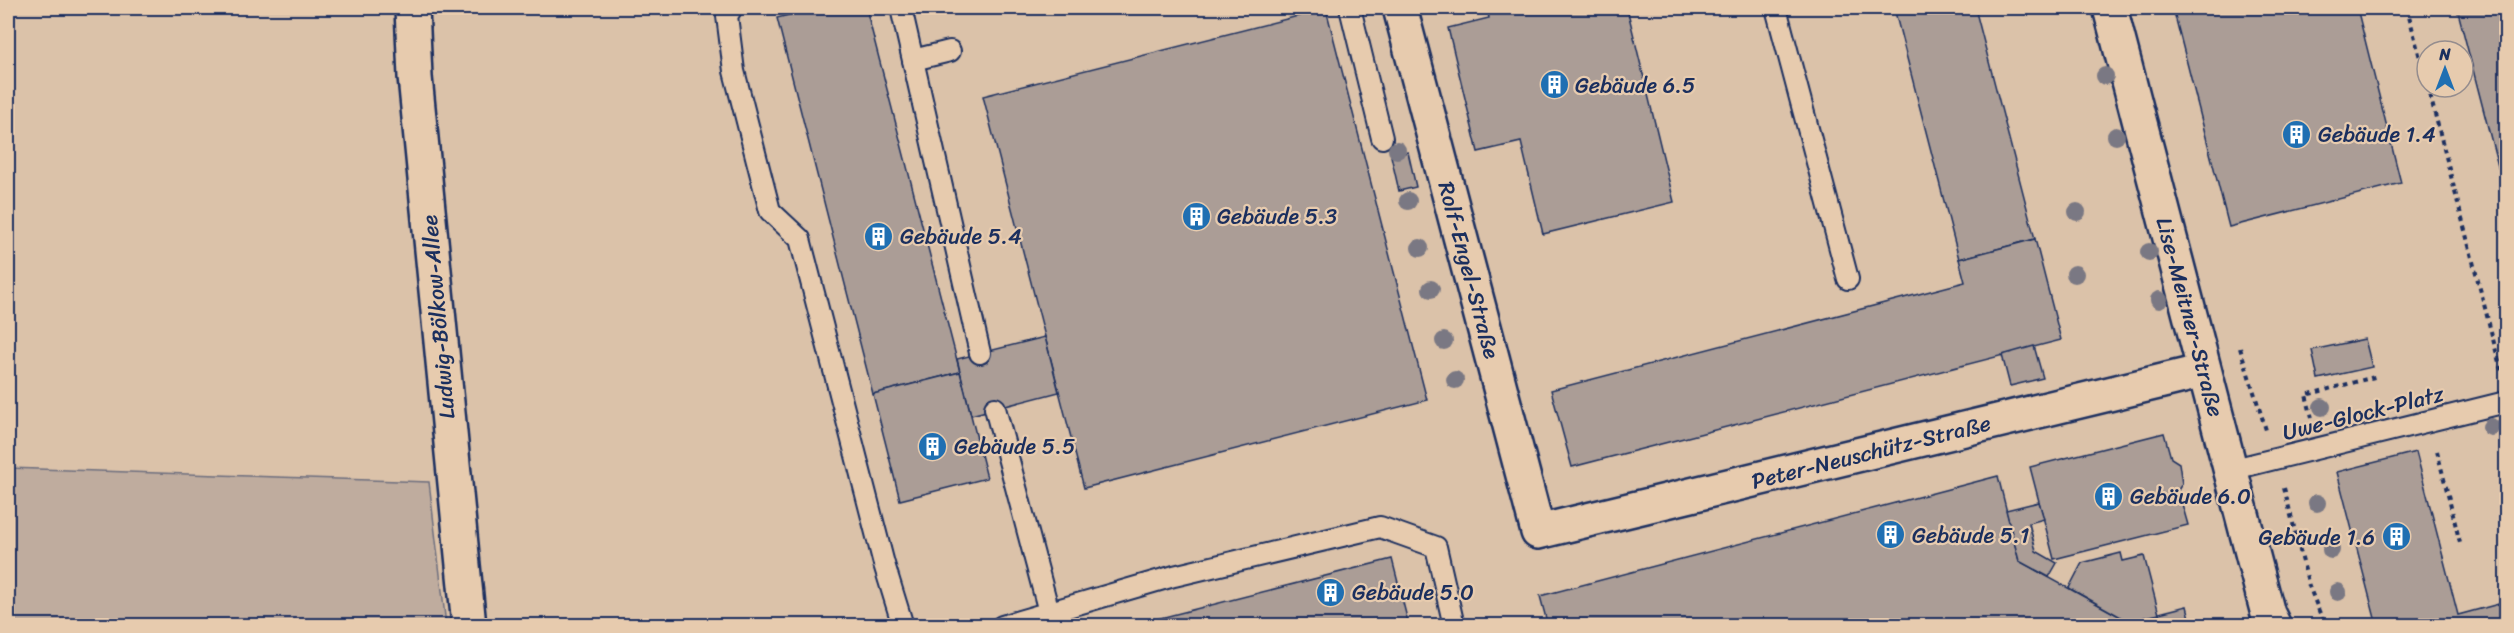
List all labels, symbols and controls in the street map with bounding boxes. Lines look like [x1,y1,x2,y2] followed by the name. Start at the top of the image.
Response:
[2415,39,2475,99] north arrow
[2438,40,2451,69] text: N
[1575,66,1695,105] place label: Gebäude 6.5
[1538,69,1570,101] building icon: Gebäude 6.5
[2318,115,2436,154] place label: Gebäude 1.4
[2281,118,2313,150] building icon: Gebäude 1.4
[1427,177,1512,363] street label: Rolf-Engel-Straße
[1217,197,1337,236] place label: Gebäude 5.3
[1180,200,1212,232] building icon: Gebäude 5.3
[410,213,466,421] street label: Ludwig-Bölkow-Allee
[2145,213,2235,421] street label: Lise-Meitner-Straße
[900,217,1022,256] place label: Gebäude 5.4
[863,220,895,252] building icon: Gebäude 5.4
[2278,374,2448,452] street label: Uwe-Glock-Platz
[1747,403,1995,501] street label: Peter-Neuschütz-Straße
[954,427,1075,466] place label: Gebäude 5.5
[917,430,949,462] building icon: Gebäude 5.5
[2130,477,2251,516] place label: Gebäude 6.0
[2093,480,2125,512] building icon: Gebäude 6.0
[1912,516,2029,555] place label: Gebäude 5.1
[2259,518,2375,557] place label: Gebäude 1.6
[1875,519,1907,551] building icon: Gebäude 5.1
[2380,521,2412,553] building icon: Gebäude 1.6
[1352,573,1474,612] place label: Gebäude 5.0
[1315,576,1347,608] building icon: Gebäude 5.0

